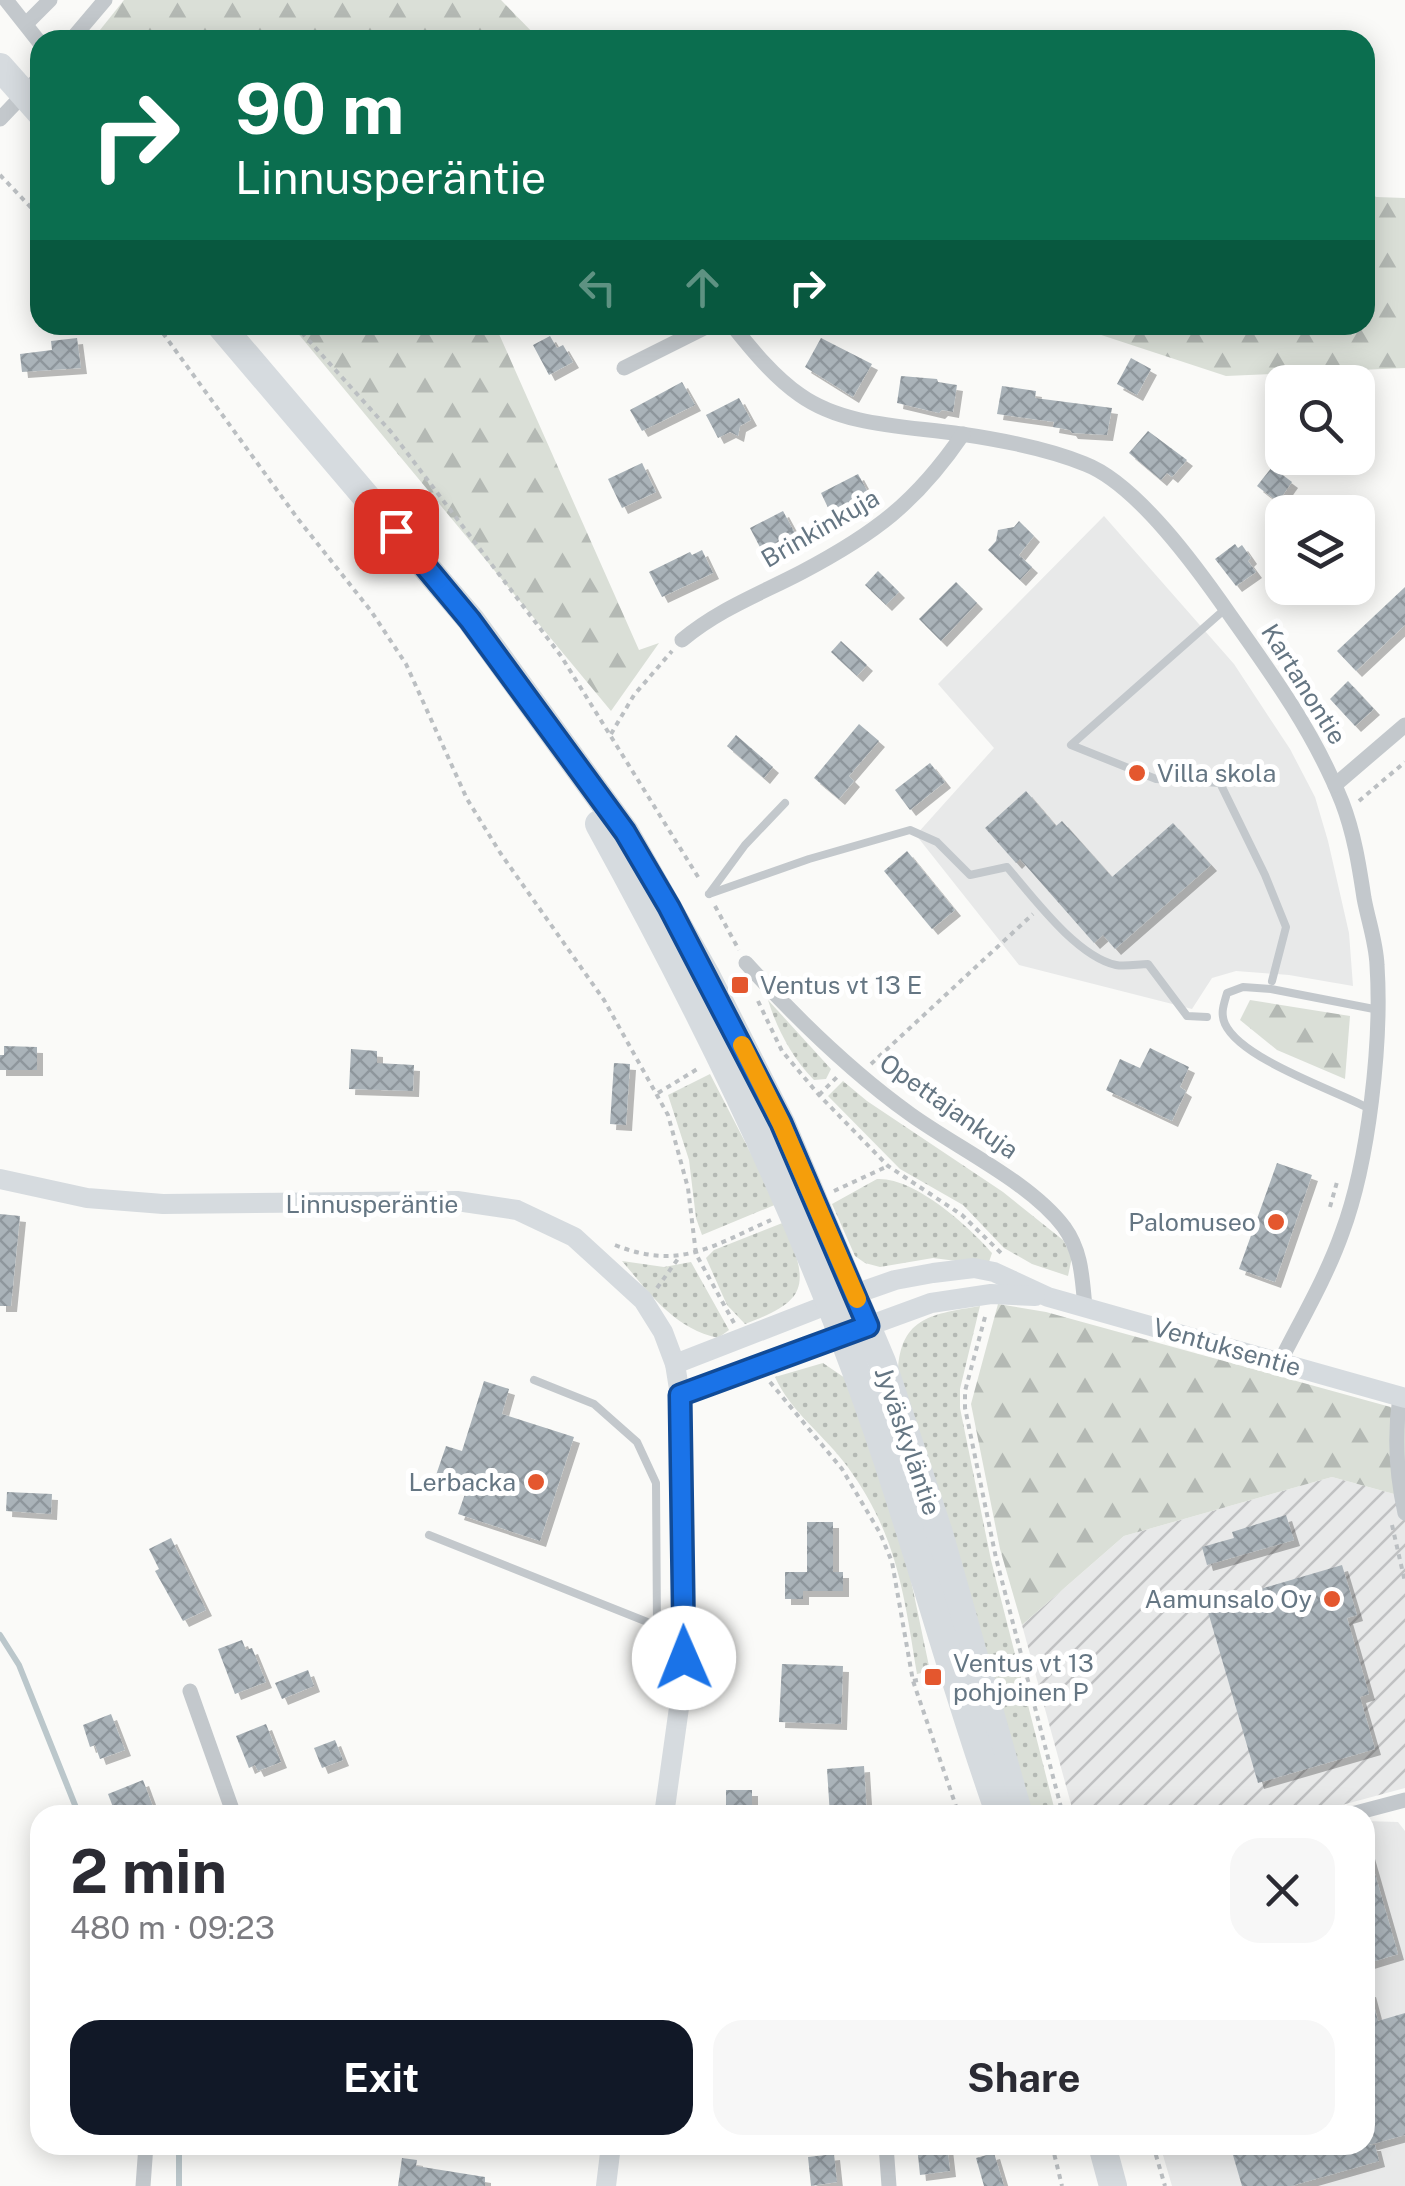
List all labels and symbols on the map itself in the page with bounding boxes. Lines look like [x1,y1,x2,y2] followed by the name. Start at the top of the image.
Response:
[756,482,884,574] street label: Brinkinkuja
[354,489,439,574] pin
[1255,618,1353,750] street label: Kartanontie
[1157,758,1276,788] place label: Villa skola
[1126,762,1148,784] marker: Villa skola
[760,970,922,1000] place label: Ventus vt 13 E
[729,974,751,996] marker: Ventus vt 13 E
[874,1047,1024,1165] street label: Opettajankuja
[286,1189,458,1219] street label: Linnusperäntie
[1128,1207,1256,1237] place label: Palomuseo
[1265,1211,1287,1233] marker: Palomuseo
[1150,1312,1304,1382] street label: Ventuksentie
[869,1363,947,1519] street label: Jyväskyläntie
[409,1467,516,1497] place label: Lerbacka
[525,1471,547,1493] marker: Lerbacka
[1145,1584,1312,1614] place label: Aamunsalo Oy
[1321,1588,1343,1610] marker: Aamunsalo Oy
[632,1606,736,1710] position arrow
[953,1648,1094,1707] place label: Ventus vt 13 pohjoinen P
[922,1666,944,1688] marker: Ventus vt 13 pohjoinen P

